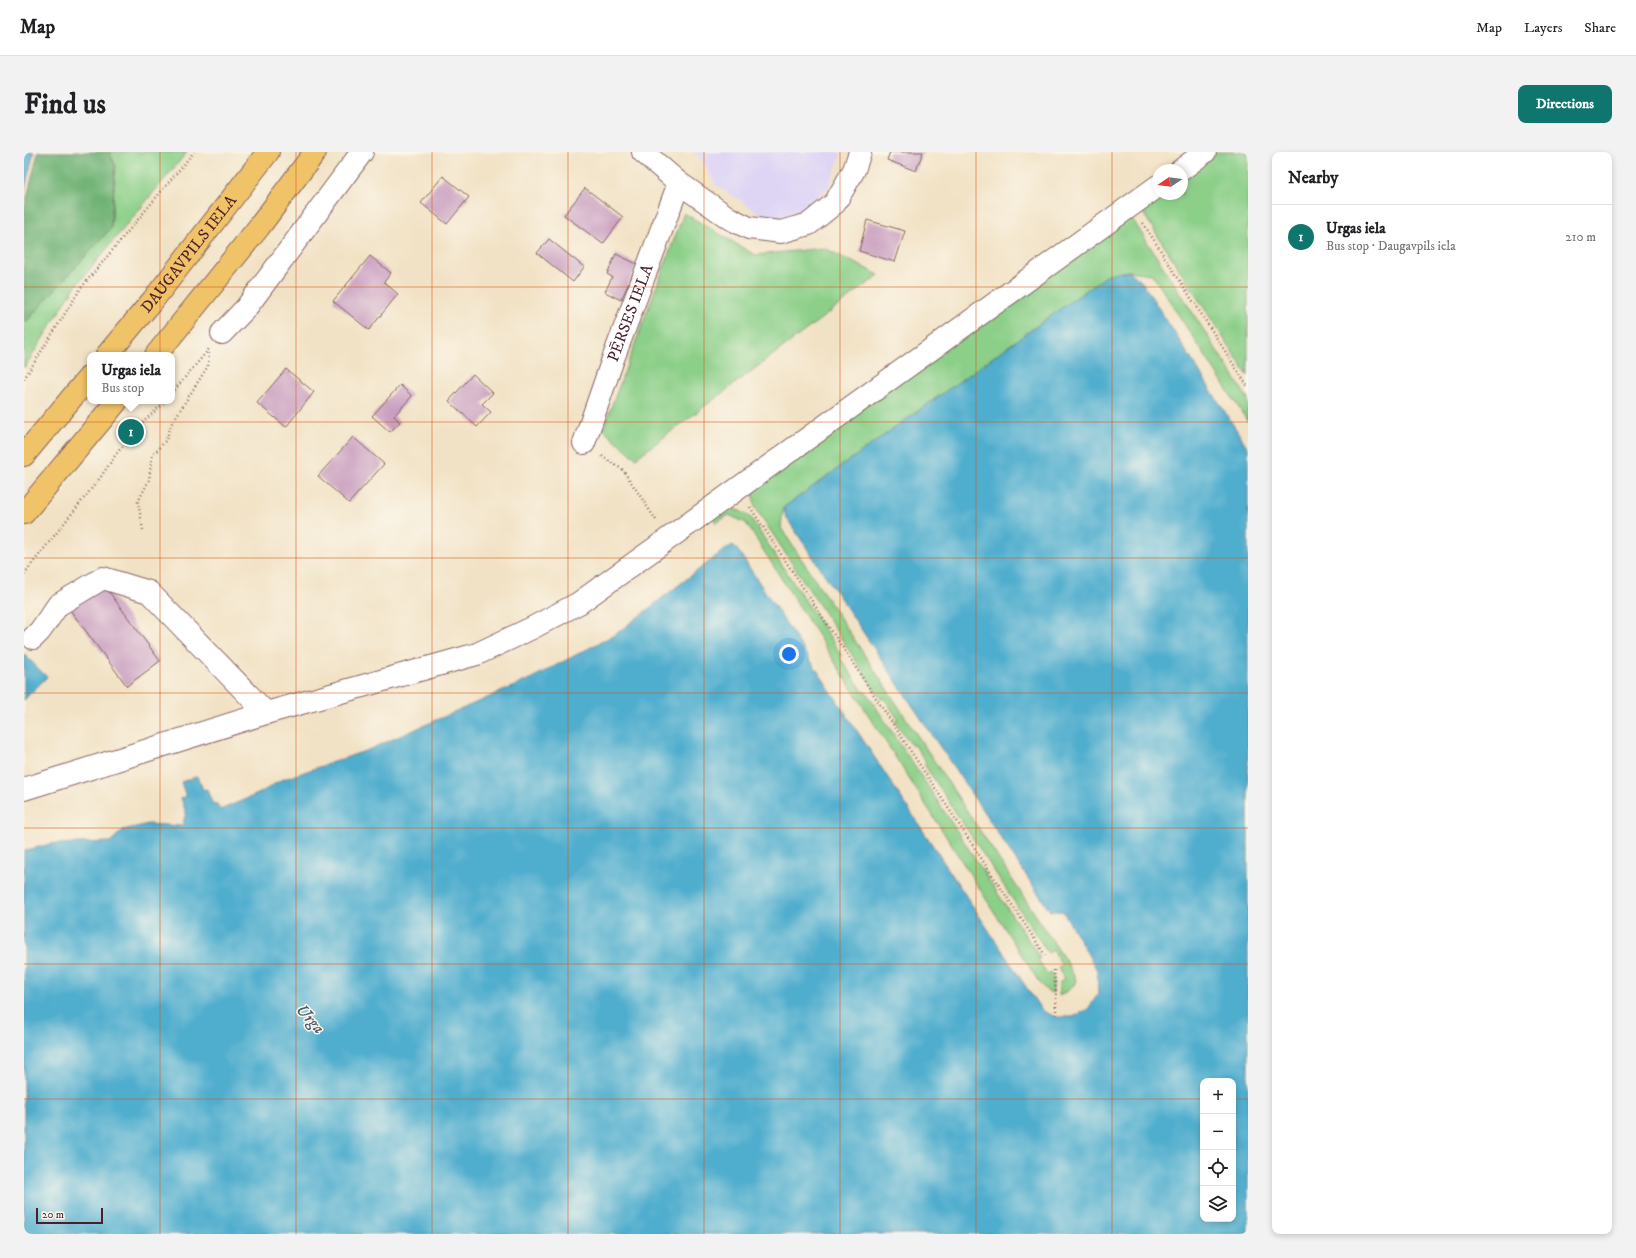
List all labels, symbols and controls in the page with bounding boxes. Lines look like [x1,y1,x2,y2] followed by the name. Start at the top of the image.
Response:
[20,16,55,39] text: Map
[1476,19,1502,37] text: Map
[1524,19,1562,37] text: Layers
[1584,19,1616,37] text: Share
[1518,85,1612,123] button: Directions
[24,87,106,122] text: Find us
[1152,164,1188,200] north arrow
[1288,167,1338,189] text: Nearby
[137,190,241,317] street label: DAUGAVPILS IELA
[1326,219,1386,238] text: Urgas iela
[1299,229,1303,245] text: 1
[1565,229,1596,245] text: 210 m
[1326,238,1456,254] text: Bus stop · Daugavpils iela
[603,261,658,365] street label: PĒRSES IELA
[87,352,175,404] popup
[101,361,161,380] text: Urgas iela
[101,380,144,396] text: Bus stop
[118,417,144,447] pin: 1
[779,644,799,664] your location
[291,999,329,1039] water label: Urga
[1200,1078,1236,1222] map controls
[1200,1078,1236,1114] button: +
[1200,1114,1236,1150] button: −
[1200,1150,1236,1186] button: locate
[1200,1186,1236,1222] button: layers
[36,1206,103,1225] scale bar
[42,1208,64,1222] text: 20 m

